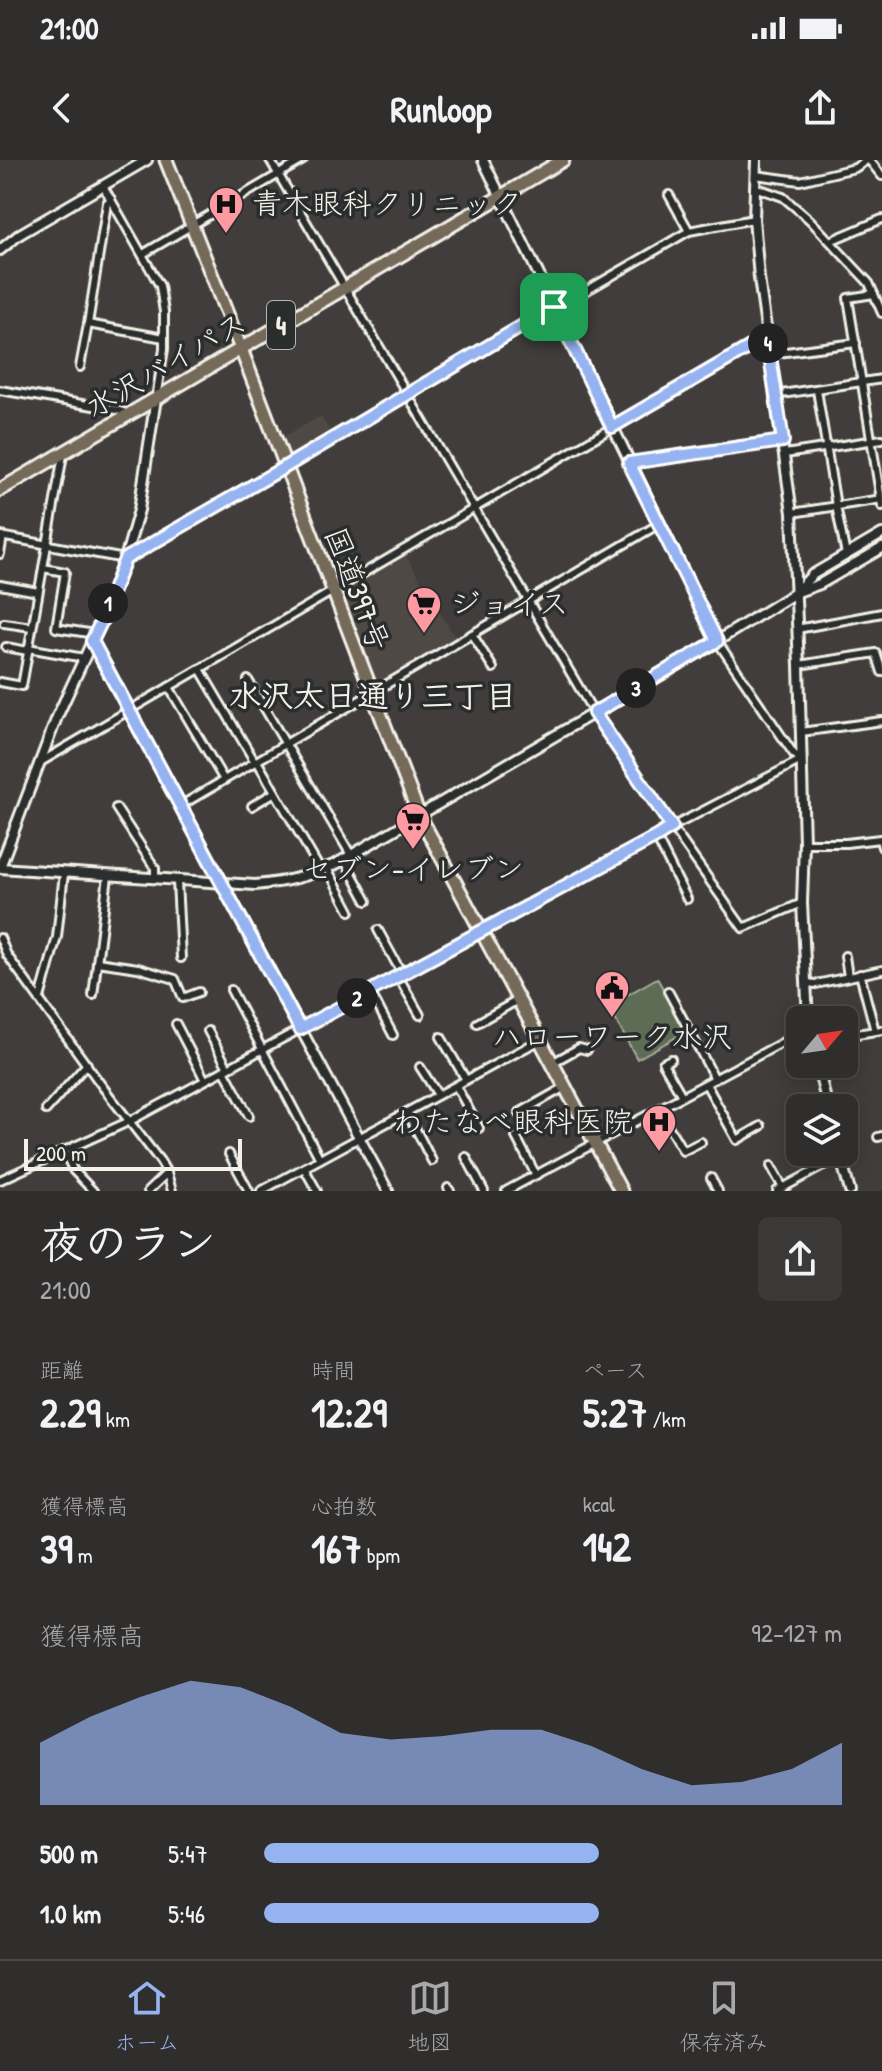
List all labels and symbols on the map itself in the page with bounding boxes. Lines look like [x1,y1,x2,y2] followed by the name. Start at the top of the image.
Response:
[252,183,522,223] place label: 青木眼科クリニック
[207,185,245,235] hospital icon: 青木眼科クリニック
[520,273,588,341] pin
[267,301,295,349] road number: 4
[78,302,253,426] street label: 水沢バイパス
[748,323,788,363] pin: 4
[316,521,400,656] street label: 国道397号
[88,583,128,623] pin: 1
[450,583,569,623] place label: ジョイス
[405,585,443,635] supermarket icon: ジョイス
[616,668,656,708] pin: 3
[229,674,517,717] district label: 水沢太日通り三丁目
[394,801,432,851] supermarket icon: セブン-イレブン
[302,848,524,888] place label: セブン-イレブン
[593,969,631,1019] public building icon: ハローワーク水沢
[337,978,377,1018] pin: 2
[786,1006,858,1078] north arrow
[492,1016,732,1056] place label: ハローワーク水沢
[393,1101,633,1141] place label: わたなべ眼科医院
[640,1103,678,1153] hospital icon: わたなべ眼科医院
[24,1135,242,1171] scale bar

